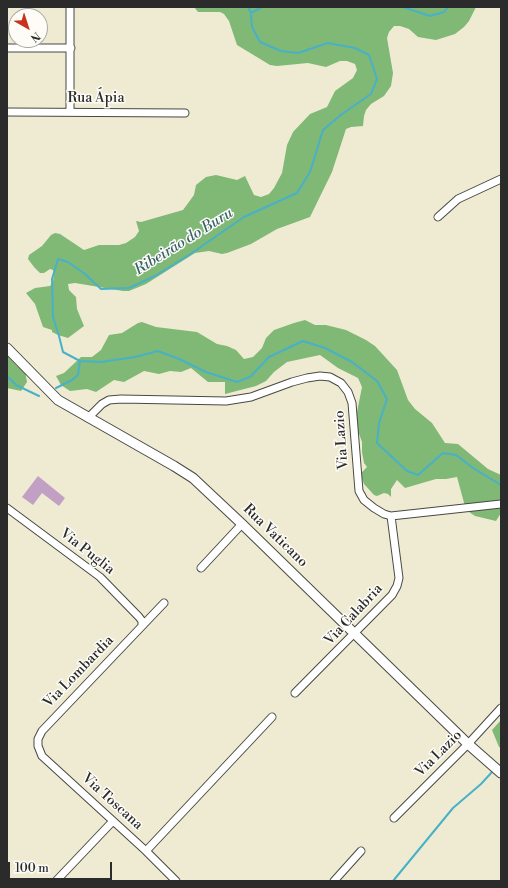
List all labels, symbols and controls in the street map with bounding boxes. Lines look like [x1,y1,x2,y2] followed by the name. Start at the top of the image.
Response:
[8,8,48,48] north arrow
[27,28,43,45] text: N
[67,91,125,107] street label: Rua Ápia
[131,204,237,280] water label: Ribeirão do Buru
[332,410,352,470] street label: Via Lazio
[239,501,311,571] street label: Rua Vaticano
[56,526,118,578] street label: Via Puglia
[321,581,387,649] street label: Via Calabria
[40,632,118,712] street label: Via Lombardia
[412,727,466,781] street label: Via Lazio
[78,770,146,834] street label: Via Toscana
[10,854,114,880] scale bar
[15,861,49,876] text: 100 m

